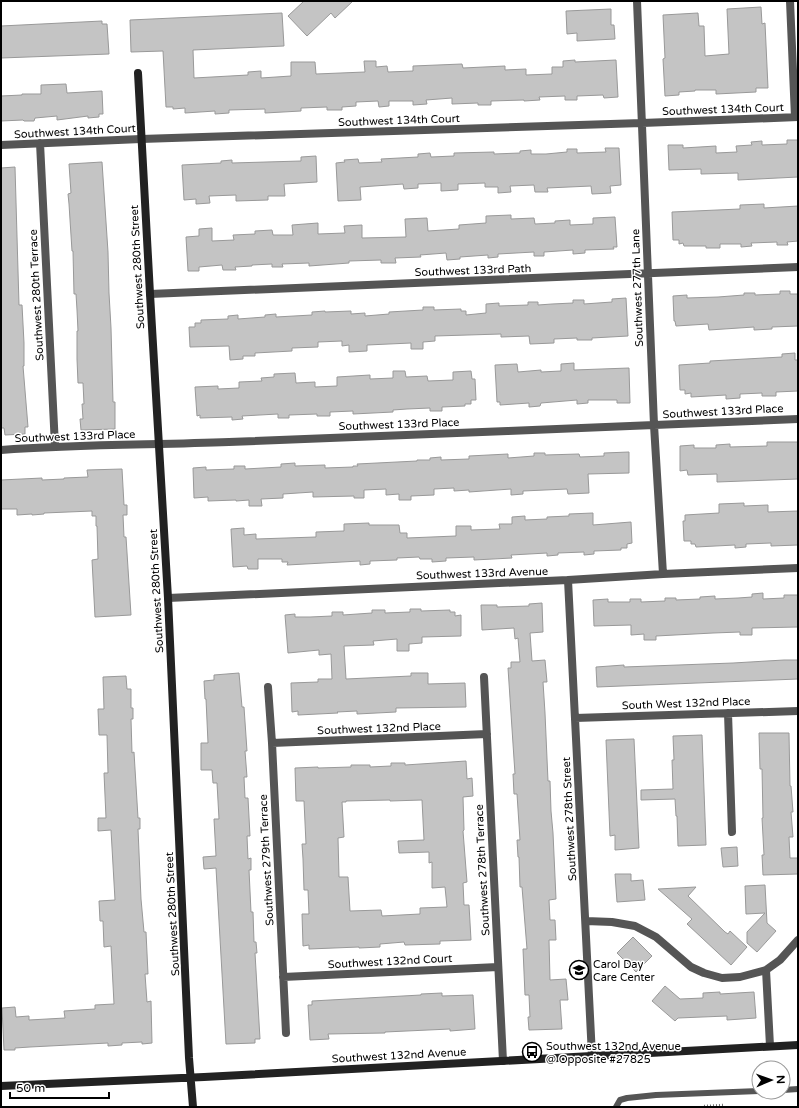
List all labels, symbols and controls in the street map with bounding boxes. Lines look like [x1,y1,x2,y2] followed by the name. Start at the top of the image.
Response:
[662,101,784,118] street label: Southwest 134th Court
[338,112,460,129] street label: Southwest 134th Court
[14,122,136,141] street label: Southwest 134th Court
[128,205,147,329] street label: Southwest 280th Street
[27,229,46,361] street label: Southwest 280th Terrace
[629,229,646,347] street label: Southwest 277th Lane
[414,262,532,279] street label: Southwest 133rd Path
[662,402,784,421] street label: Southwest 133rd Place
[338,416,460,433] street label: Southwest 133rd Place
[14,428,136,445] street label: Southwest 133rd Place
[147,529,166,653] street label: Southwest 280th Street
[416,565,548,582] street label: Southwest 133rd Avenue
[622,695,751,712] street label: South West 132nd Place
[317,720,441,737] street label: Southwest 132nd Place
[560,757,579,881] street label: Southwest 278th Street
[257,794,276,926] street label: Southwest 279th Terrace
[473,804,492,936] street label: Southwest 278th Terrace
[163,852,182,976] street label: Southwest 280th Street
[327,952,453,971] street label: Southwest 132nd Court
[593,958,656,984] place label: Carol Day Care Center
[568,959,590,981] school or university icon: Carol Day Care Center
[546,1040,681,1066] place label: Southwest 132nd Avenue @ Opposite #27825
[521,1041,543,1063] bus stop icon: Southwest 132nd Avenue @ Opposite #27825
[331,1045,467,1066] street label: Southwest 132nd Avenue
[751,1060,791,1100] north arrow
[10,1074,109,1100] scale bar
[774,1075,787,1084] text: N
[16,1081,45,1095] text: 50 m

